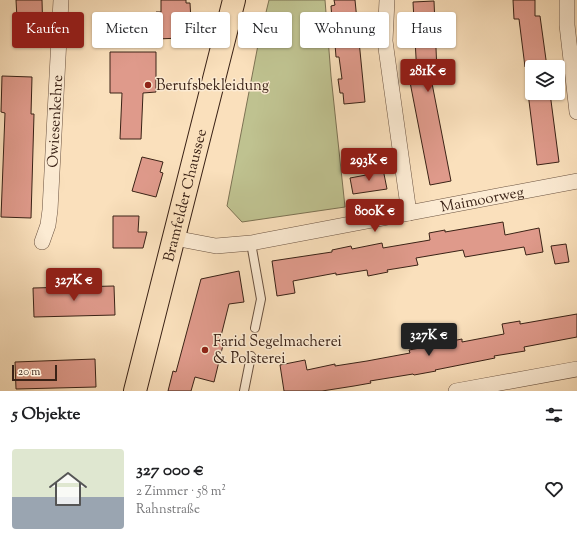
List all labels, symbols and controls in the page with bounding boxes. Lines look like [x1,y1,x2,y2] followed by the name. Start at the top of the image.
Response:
[12,12,84,48] chip: Kaufen
[92,12,163,48] chip: Mieten
[171,12,230,48] chip: Filter
[238,12,292,48] chip: Neu
[300,12,389,48] chip: Wohnung
[397,12,456,48] chip: Haus
[395,59,461,93] pin: 281K €
[525,60,565,100] map controls
[525,60,565,100] button: layers
[409,63,447,81] text: 281K €
[43,74,69,168] street label: Owiesenkehre
[156,76,269,97] place label: Berufsbekleidung
[143,80,153,90] marker: Berufsbekleidung
[159,127,213,264] street label: Bramfelder Chaussee
[336,148,402,182] pin: 293K €
[350,152,388,170] text: 293K €
[439,182,526,219] street label: Maimoorweg
[342,199,408,233] pin: 800K €
[355,203,395,221] text: 800K €
[41,268,107,302] pin: 327K €
[55,272,93,290] text: 327K €
[396,323,462,357] pin: 327K €
[410,327,448,345] text: 327K €
[213,332,342,370] place label: Farid Segelmacherei & Polsterei
[200,345,210,355] marker: Farid Segelmacherei & Polsterei
[12,363,57,382] scale bar
[18,364,40,380] text: 20 m
[12,403,81,427] text: 5 Objekte
[543,404,565,426] icon: filters
[136,459,204,483] text: 327 000 €
[44,465,92,513] icon: home
[543,478,565,500] icon: heart
[136,483,226,501] text: 2 Zimmer · 58 m²
[136,501,200,519] text: Rahnstraße

